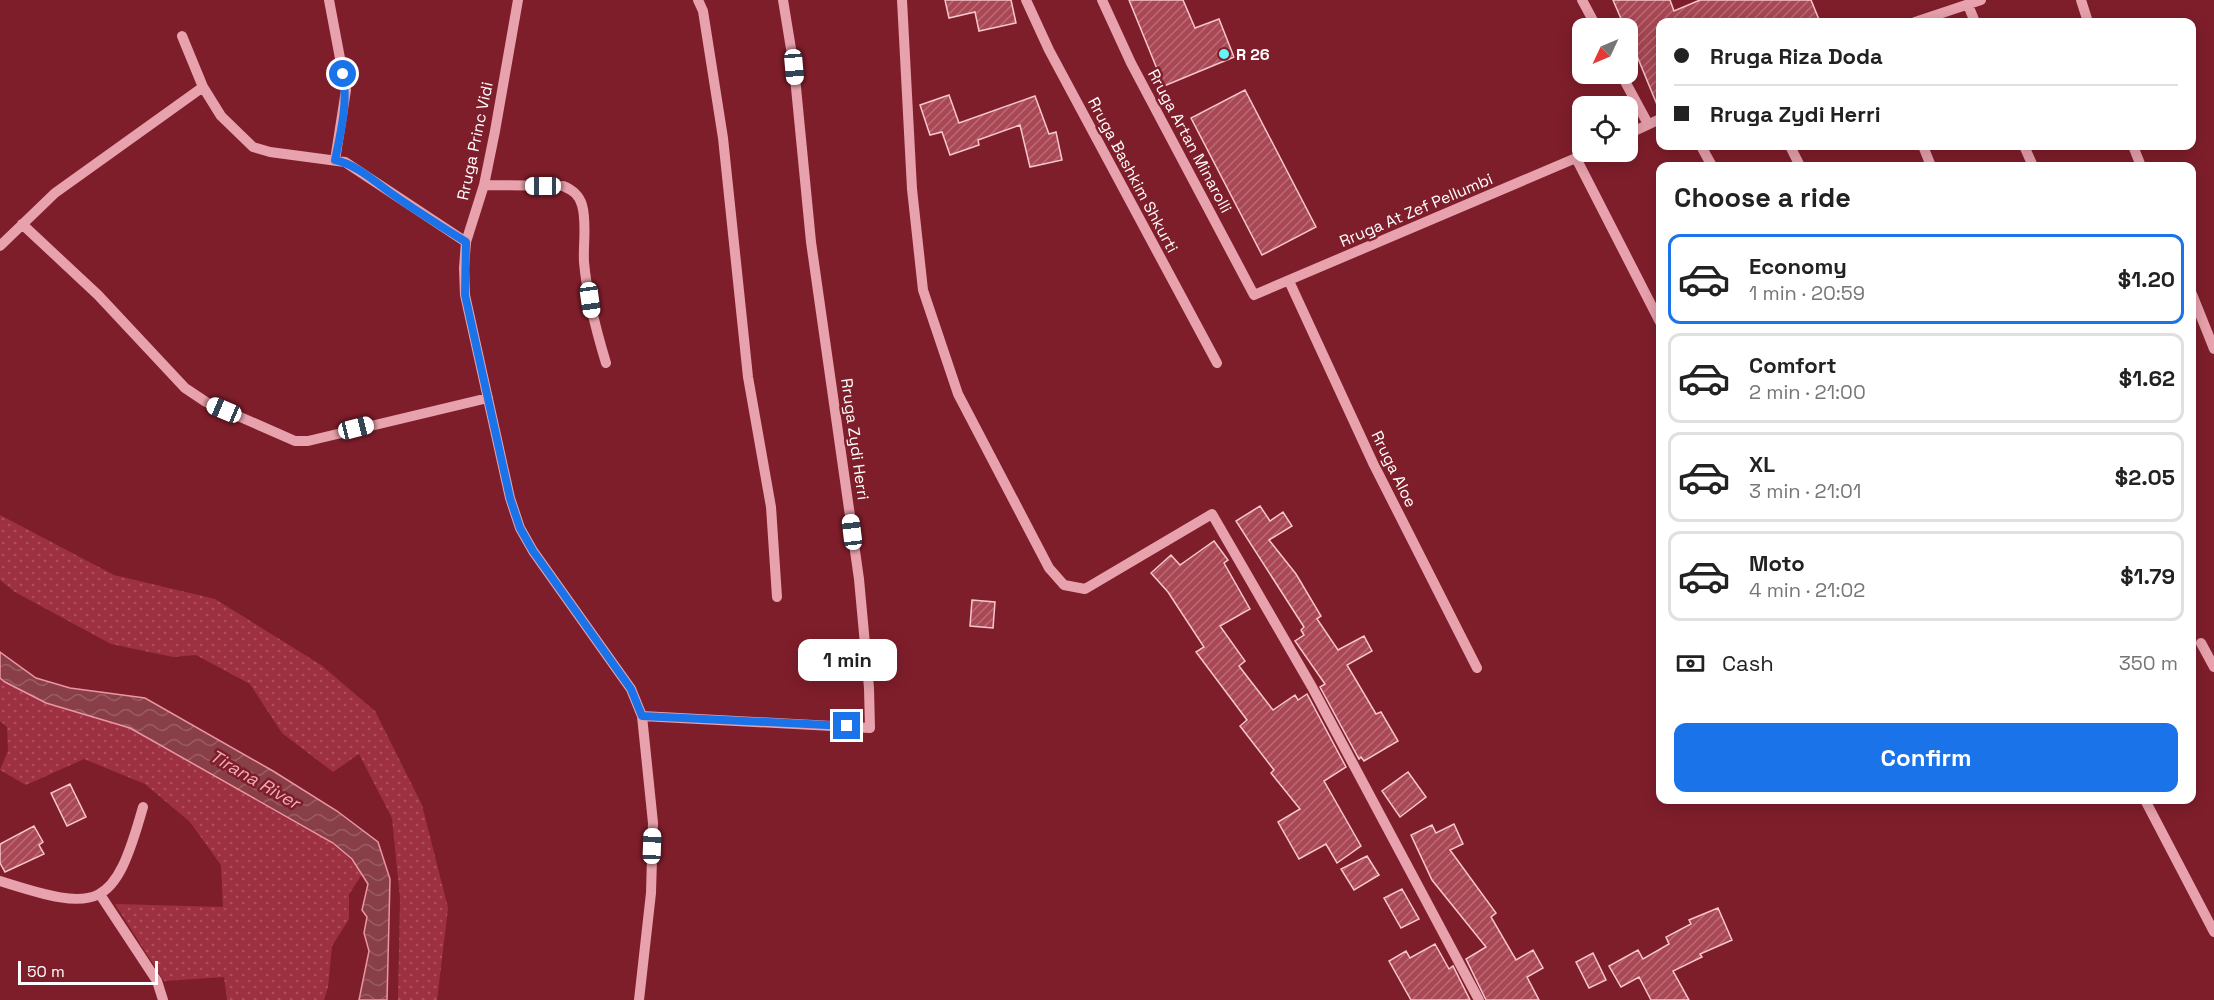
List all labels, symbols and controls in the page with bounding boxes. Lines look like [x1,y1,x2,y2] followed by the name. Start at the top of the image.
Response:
[1572,18,1638,84] north arrow
[1572,18,1638,162] map controls
[1710,42,1883,70] text: Rruga Riza Doda
[1236,44,1270,65] place label: R 26
[1217,47,1231,61] marker: R 26
[783,48,805,86] car
[329,60,356,87] route start
[1143,65,1237,217] street label: Rruga Artan Minarolli
[452,80,498,202] street label: Rruga Princ Vidi
[1083,94,1183,256] street label: Rruga Bashkim Shkurti
[1572,96,1638,162] button: locate
[1710,100,1880,128] text: Rruga Zydi Herri
[1336,168,1496,252] street label: Rruga At Zef Pellumbi
[525,177,561,195] car
[1674,180,1851,215] text: Choose a ride
[1677,252,1731,306] icon: car
[1749,252,1847,280] text: Economy
[2118,265,2175,293] text: $1.20
[1749,280,1865,306] text: 1 min · 20:59
[579,281,601,319] car
[1677,351,1731,405] icon: car
[1749,351,1837,379] text: Comfort
[2119,364,2175,392] text: $1.62
[836,377,874,501] street label: Rruga Zydi Herri
[1749,379,1866,405] text: 2 min · 21:00
[204,395,244,425] car
[336,415,376,441] car
[1366,427,1422,511] street label: Rruga Aloe
[1677,450,1731,504] icon: car
[1749,450,1775,478] text: XL
[2115,463,2175,491] text: $2.05
[1749,478,1861,504] text: 3 min · 21:01
[841,513,863,551] car
[1677,549,1731,603] icon: car
[1749,549,1805,577] text: Moto
[2120,562,2175,590] text: $1.79
[1749,577,1865,603] text: 4 min · 21:02
[798,639,896,681] callout: 1 min
[823,647,872,673] text: 1 min
[1674,647,1707,680] icon: cash
[1722,649,1774,677] text: Cash
[2119,650,2178,676] text: 350 m
[833,712,860,739] route end
[1674,723,2178,792] button: Confirm
[206,744,306,815] water label: Tirana River
[642,828,662,864] car
[18,958,158,986] scale bar
[27,961,65,982] text: 50 m

